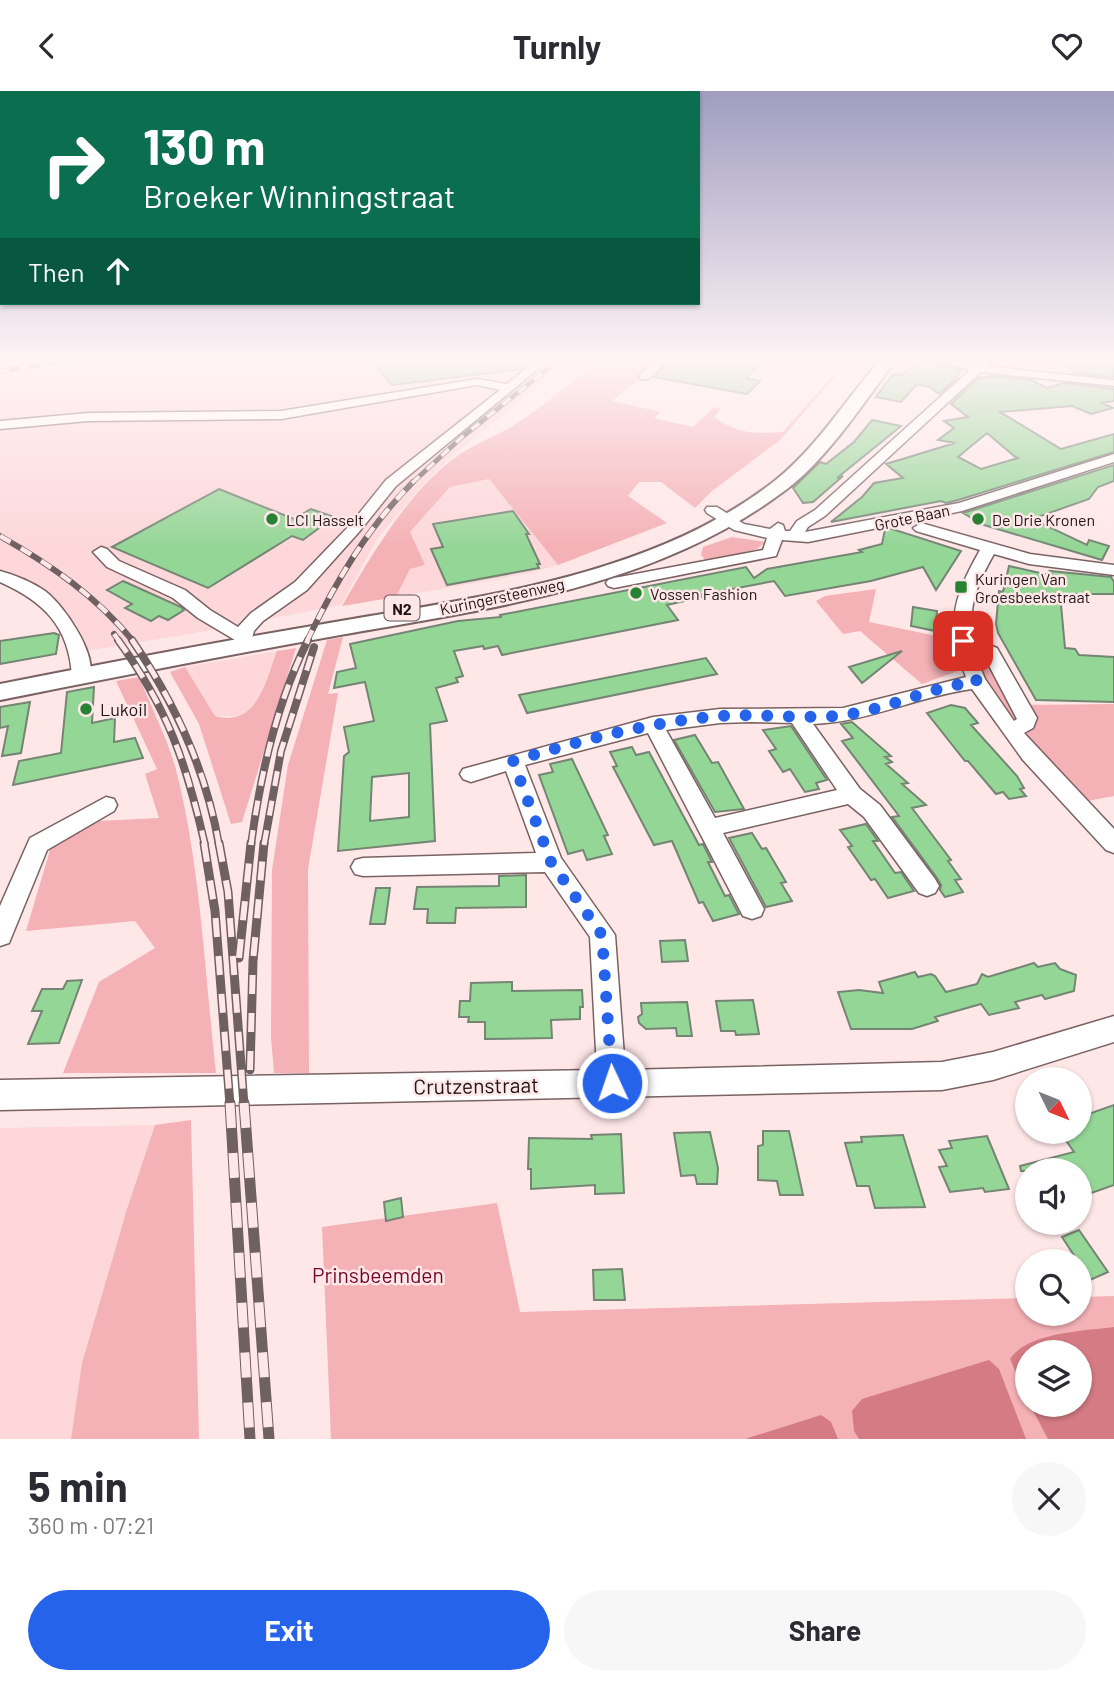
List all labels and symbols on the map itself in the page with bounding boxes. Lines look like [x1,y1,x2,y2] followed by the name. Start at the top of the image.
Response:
[873,500,951,534] street label: Grote Baan
[286,510,364,529] place label: LCI Hasselt
[992,510,1095,529] place label: De Drie Kronen
[264,511,280,527] marker: LCI Hasselt
[970,511,986,527] marker: De Drie Kronen
[975,569,1090,606] place label: Kuringen Van Groesbeekstraat
[438,574,566,618] street label: Kuringersteenweg
[953,579,969,595] marker: Kuringen Van Groesbeekstraat
[650,584,757,603] place label: Vossen Fashion
[628,585,644,601] marker: Vossen Fashion
[384,595,420,621] road number: N2
[933,611,993,671] pin
[100,698,147,720] place label: Lukoil
[78,701,94,717] marker: Lukoil
[575,1046,649,1120] position arrow
[1015,1067,1092,1145] north arrow
[413,1071,539,1099] street label: Crutzenstraat
[312,1262,444,1287] park label: Prinsbeemden

